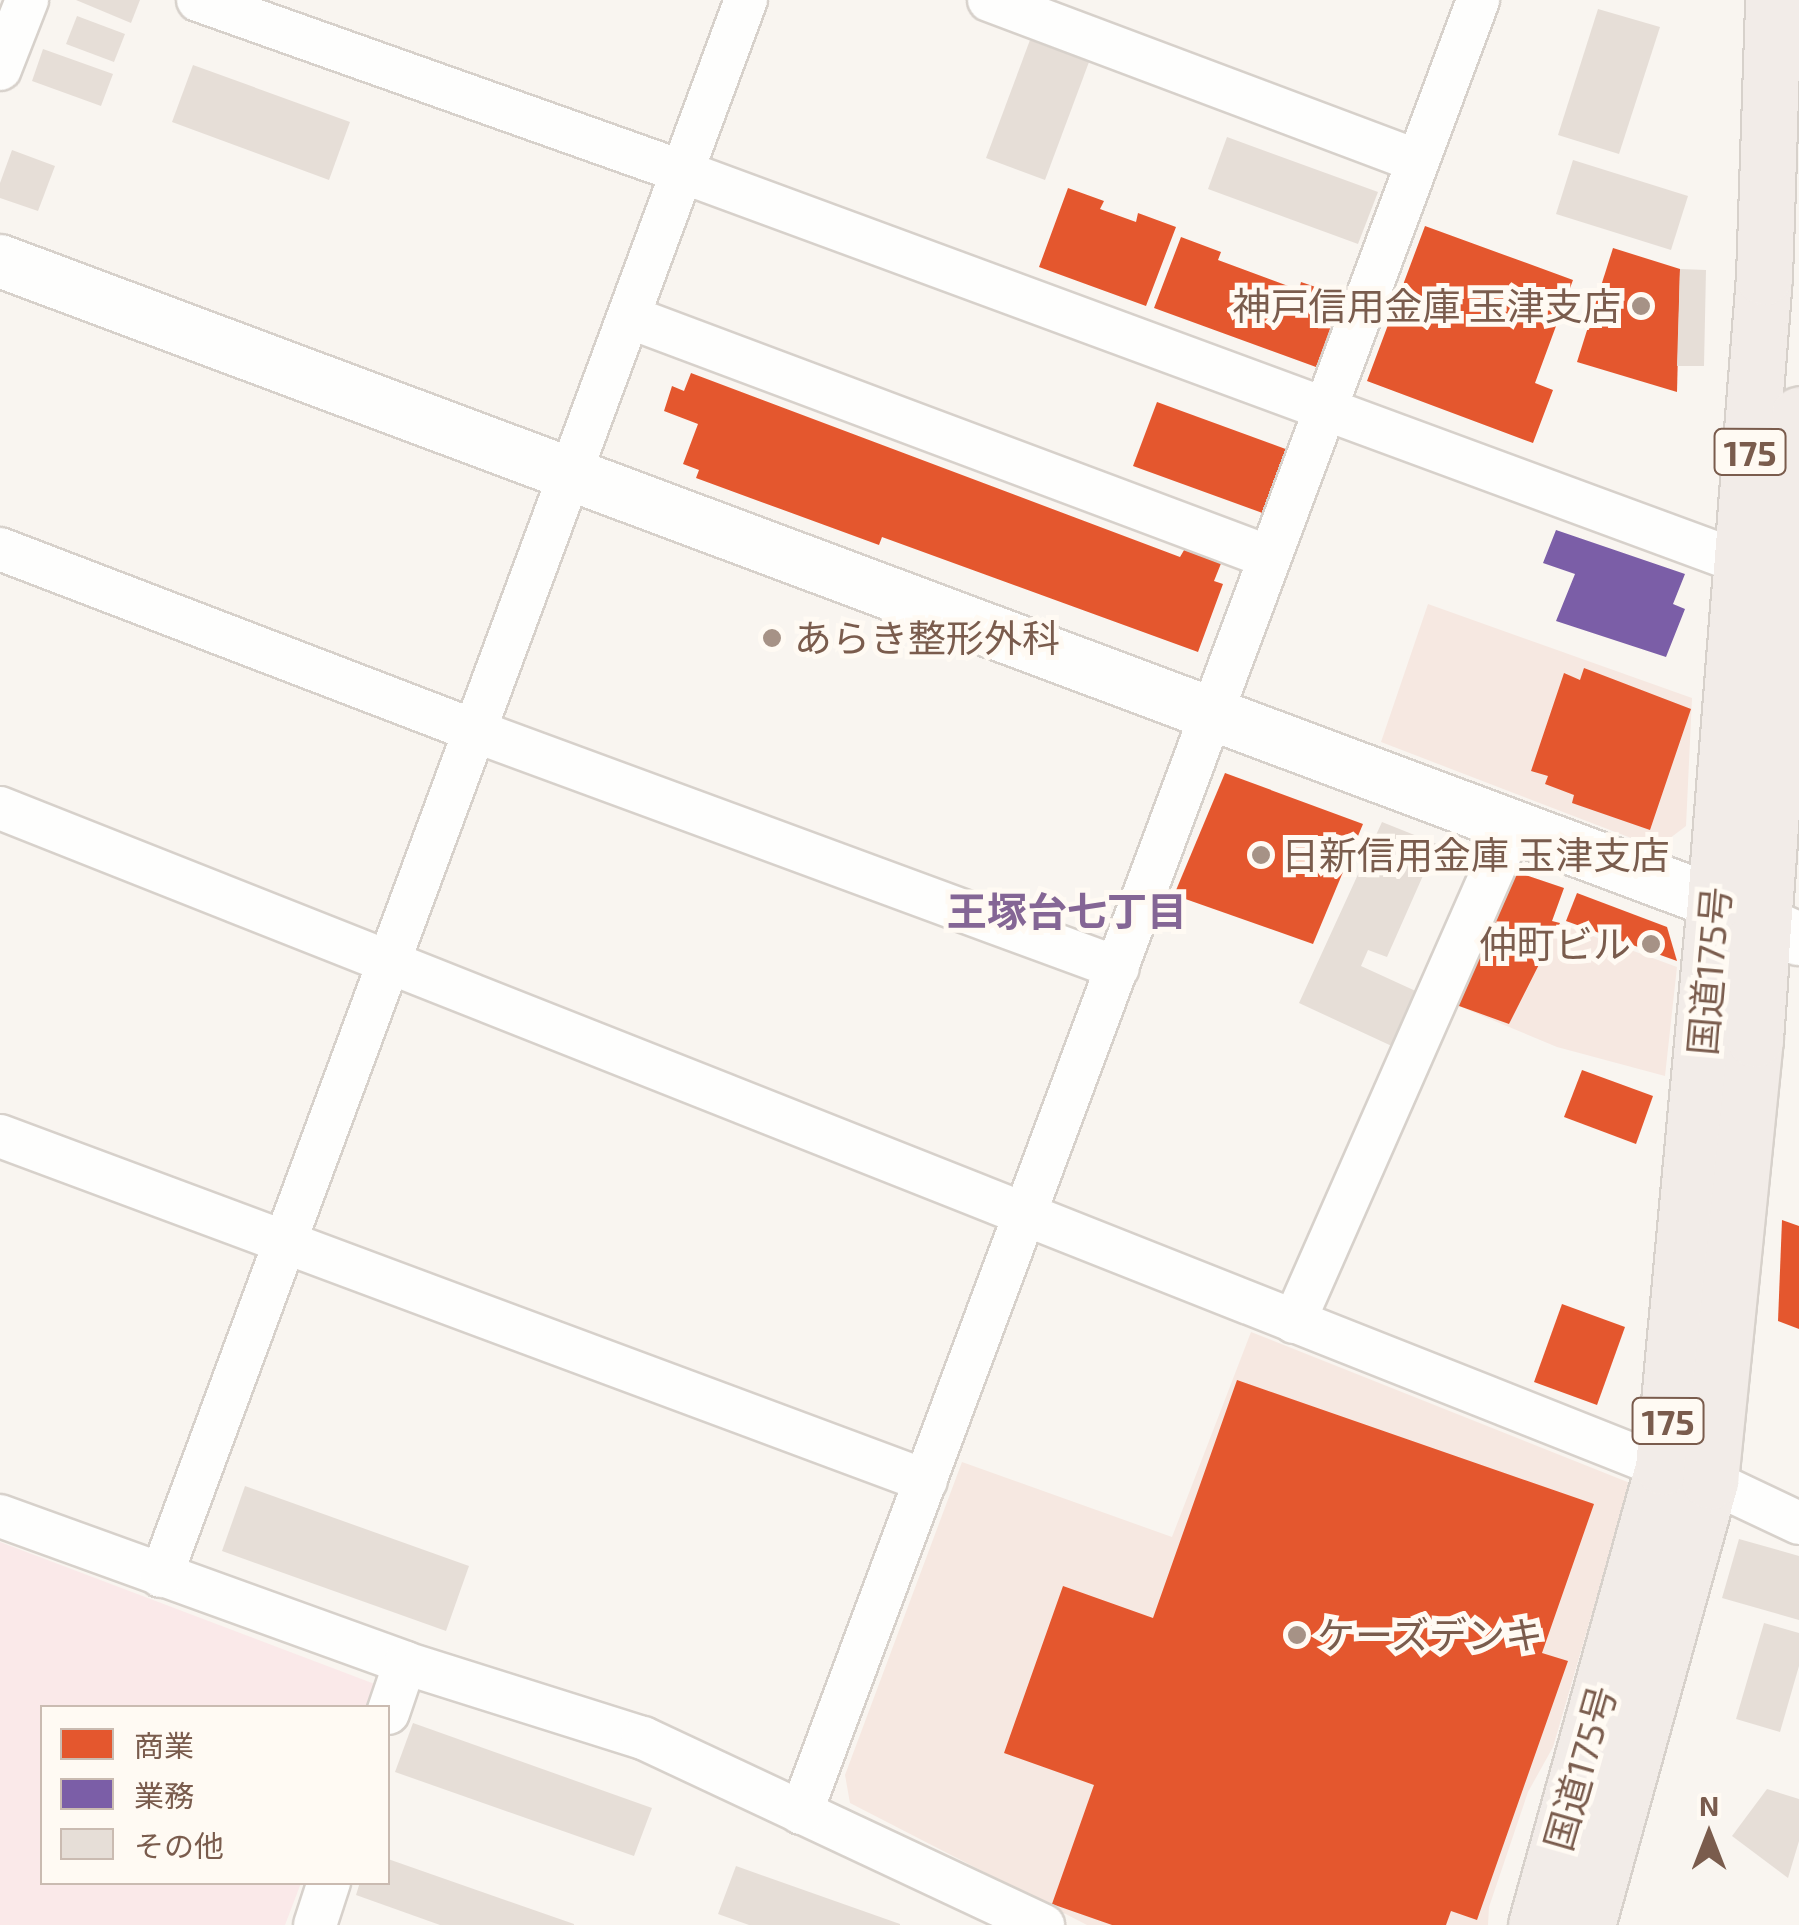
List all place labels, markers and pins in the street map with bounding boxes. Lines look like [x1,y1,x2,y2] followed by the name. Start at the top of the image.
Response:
[1233,283,1621,329] place label: 神戸信用金庫 玉津支店
[1630,295,1652,317] marker: 神戸信用金庫 玉津支店
[794,615,1060,661] place label: あらき整形外科
[759,625,785,651] marker: あらき整形外科
[1281,832,1669,878] place label: 日新信用金庫 玉津支店
[1250,844,1272,866] marker: 日新信用金庫 玉津支店
[1479,921,1631,967] place label: 仲町ビル
[1640,933,1662,955] marker: 仲町ビル
[1317,1612,1545,1658] place label: ケーズデンキ
[1286,1624,1308,1646] marker: ケーズデンキ

